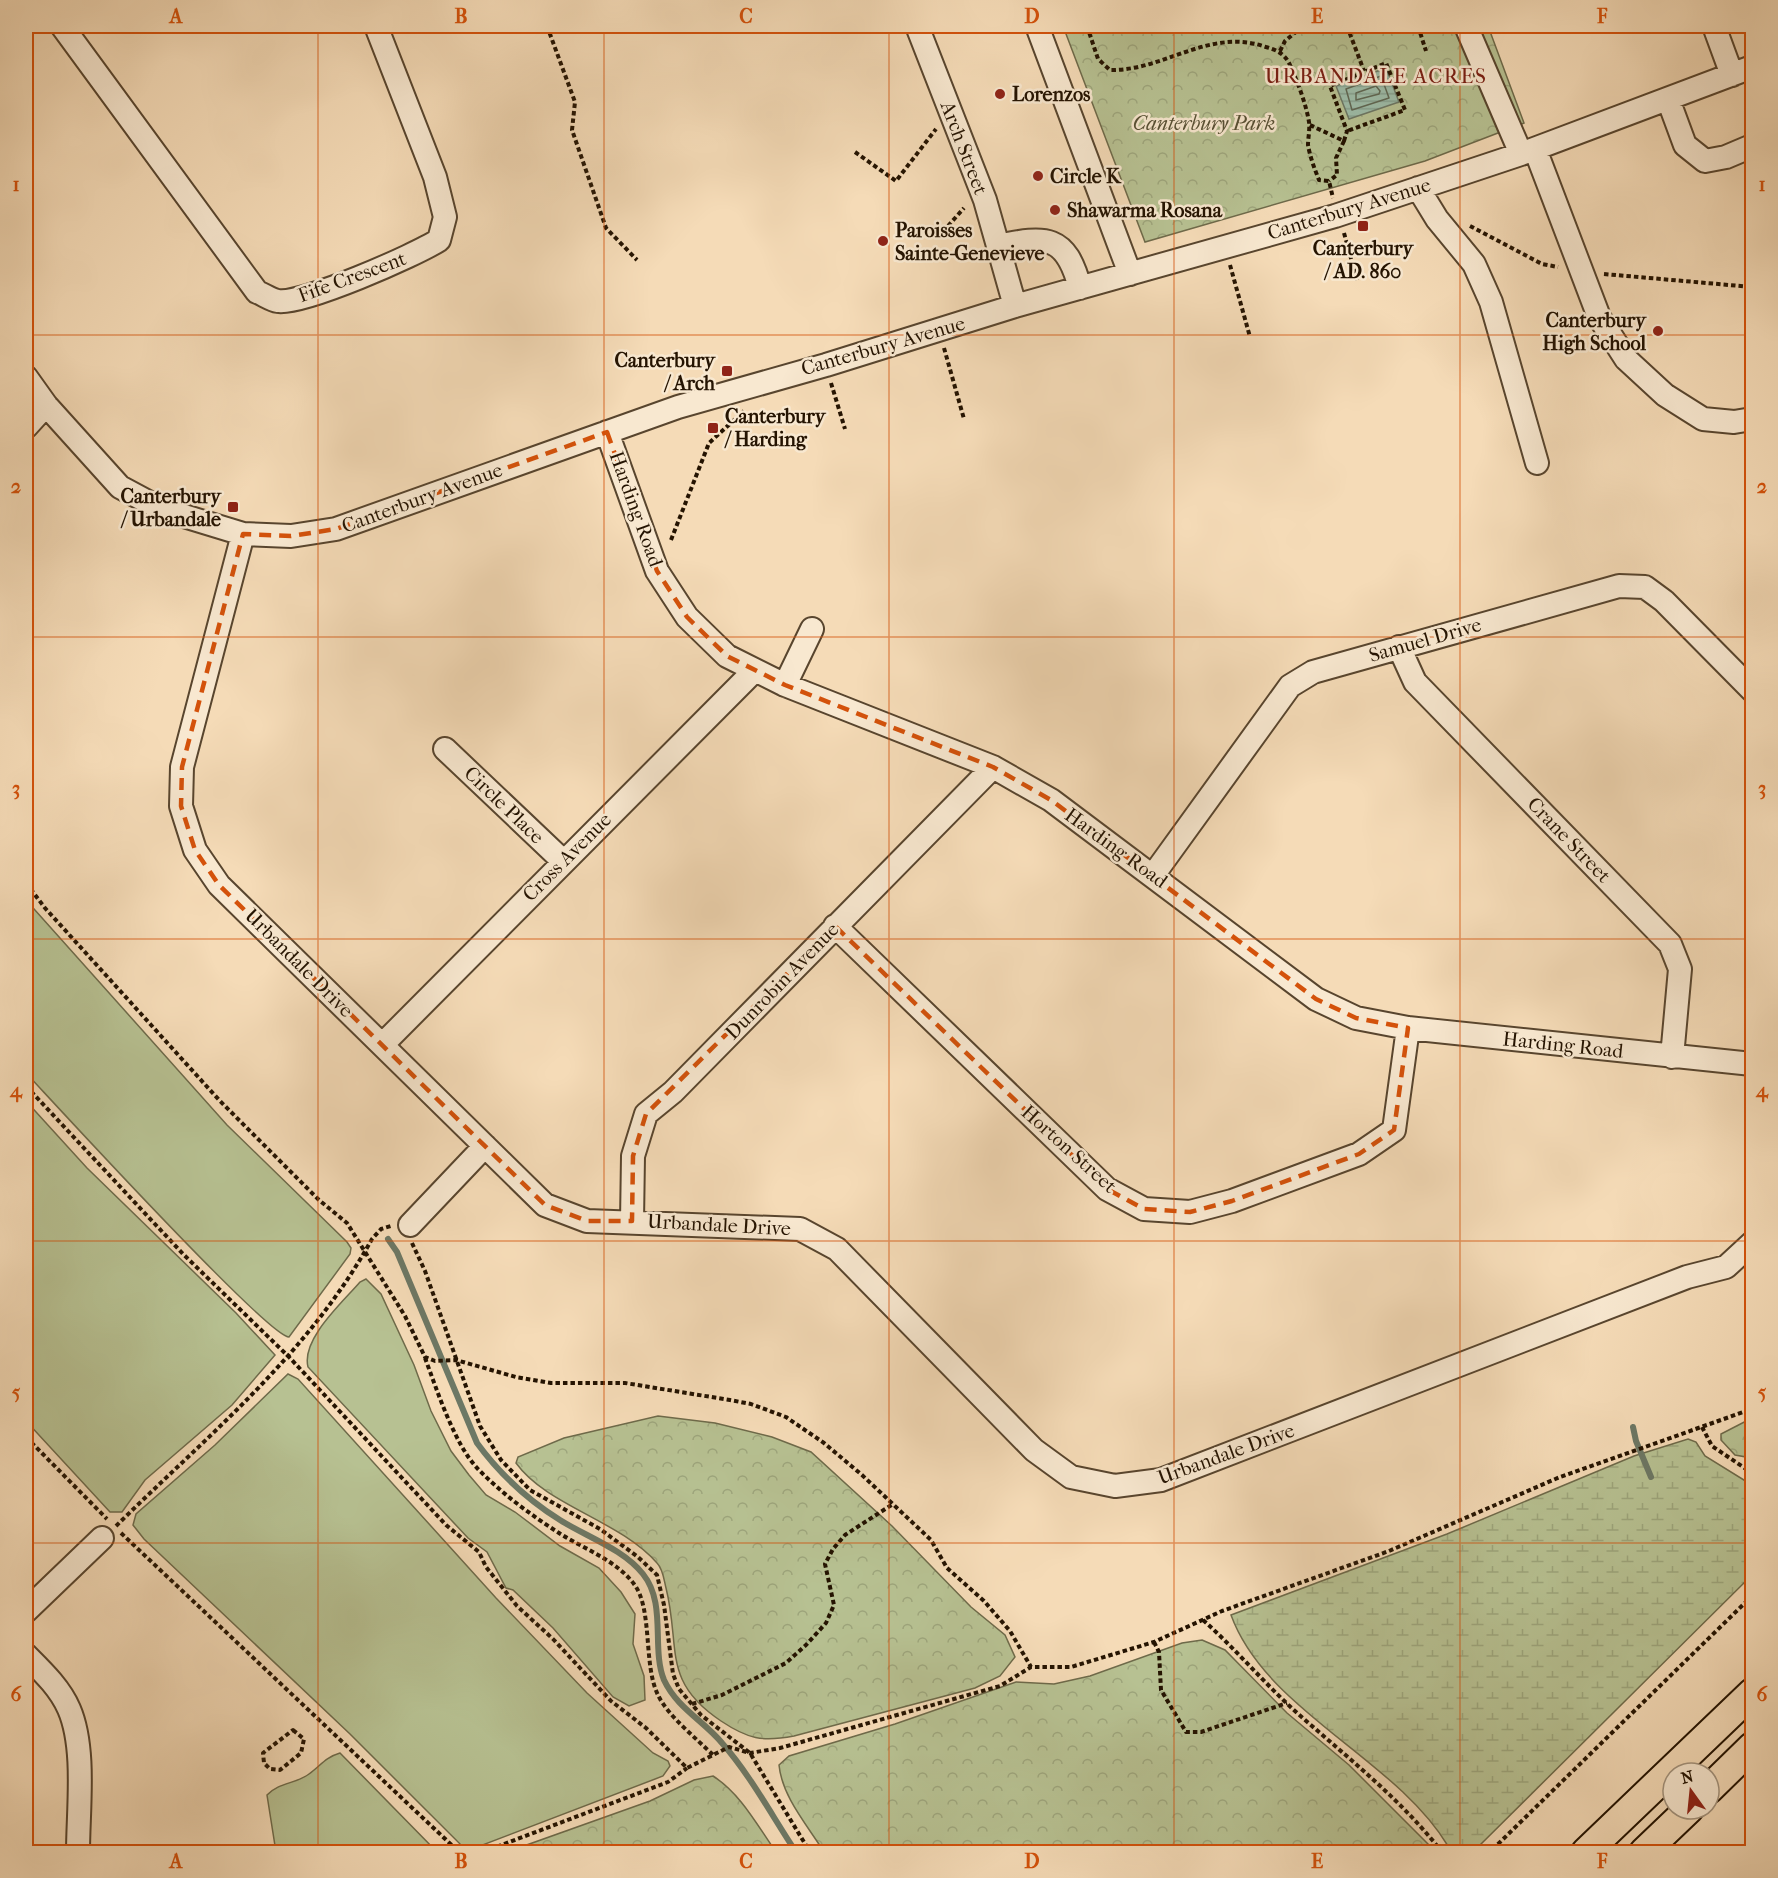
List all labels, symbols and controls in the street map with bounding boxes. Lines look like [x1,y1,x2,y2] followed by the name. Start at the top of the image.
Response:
[168,5,184,28] text: A
[454,5,468,28] text: B
[739,5,753,28] text: C
[1024,5,1040,28] text: D
[1311,5,1323,28] text: E
[1596,5,1608,28] text: F
[1265,64,1487,88] district label: URBANDALE ACRES
[1012,83,1091,106] place label: Lorenzos
[993,87,1007,101] marker: Lorenzos
[935,97,992,198] street label: Arch Street
[1133,112,1275,135] park label: Canterbury Park
[1050,165,1122,188] place label: Circle K
[1031,169,1045,183] marker: Circle K
[12,173,20,196] text: 1
[1265,173,1433,245] street label: Canterbury Avenue
[1758,173,1766,196] text: 1
[1067,199,1223,222] place label: Shawarma Rosana
[1048,203,1062,217] marker: Shawarma Rosana
[895,219,1045,265] place label: Paroisses Sainte-Genevieve
[1356,219,1370,233] marker: Canterbury / AD. 860
[876,234,890,248] marker: Paroisses Sainte-Genevieve
[1313,237,1415,283] place label: Canterbury / AD. 860
[295,247,409,307] street label: Fife Crescent
[1542,309,1647,355] place label: Canterbury High School
[798,312,968,380] street label: Canterbury Avenue
[1651,324,1665,338] marker: Canterbury High School
[614,349,716,395] place label: Canterbury / Arch
[720,364,734,378] marker: Canterbury / Arch
[724,405,827,451] place label: Canterbury / Harding
[706,421,720,435] marker: Canterbury / Harding
[604,448,668,571] street label: Harding Road
[338,458,506,538] street label: Canterbury Avenue
[11,475,21,498] text: 2
[1757,475,1767,498] text: 2
[120,485,222,531] place label: Canterbury / Urbandale
[226,500,240,514] marker: Canterbury / Urbandale
[1366,613,1484,667] street label: Samuel Drive
[459,761,549,849] street label: Circle Place
[12,777,20,800] text: 3
[1758,777,1766,800] text: 3
[1523,793,1615,887] street label: Crane Street
[1060,803,1173,894] street label: Harding Road
[518,808,616,906] street label: Cross Avenue
[240,904,358,1022] street label: Urbandale Drive
[720,918,844,1044] street label: Dunrobin Avenue
[1502,1027,1626,1063] street label: Harding Road
[9,1079,23,1103] text: 4
[1755,1079,1769,1103] text: 4
[1017,1100,1121,1198] street label: Horton Street
[647,1210,792,1240] street label: Urbandale Drive
[12,1381,21,1404] text: 5
[1758,1381,1767,1404] text: 5
[1154,1419,1298,1489] street label: Urbandale Drive
[11,1683,23,1706] text: 6
[1757,1683,1769,1706] text: 6
[1661,1761,1721,1821] north arrow
[1679,1766,1696,1788] text: N
[168,1850,184,1873] text: A
[454,1850,468,1873] text: B
[739,1850,753,1873] text: C
[1024,1850,1040,1873] text: D
[1311,1850,1323,1873] text: E
[1596,1850,1608,1873] text: F

